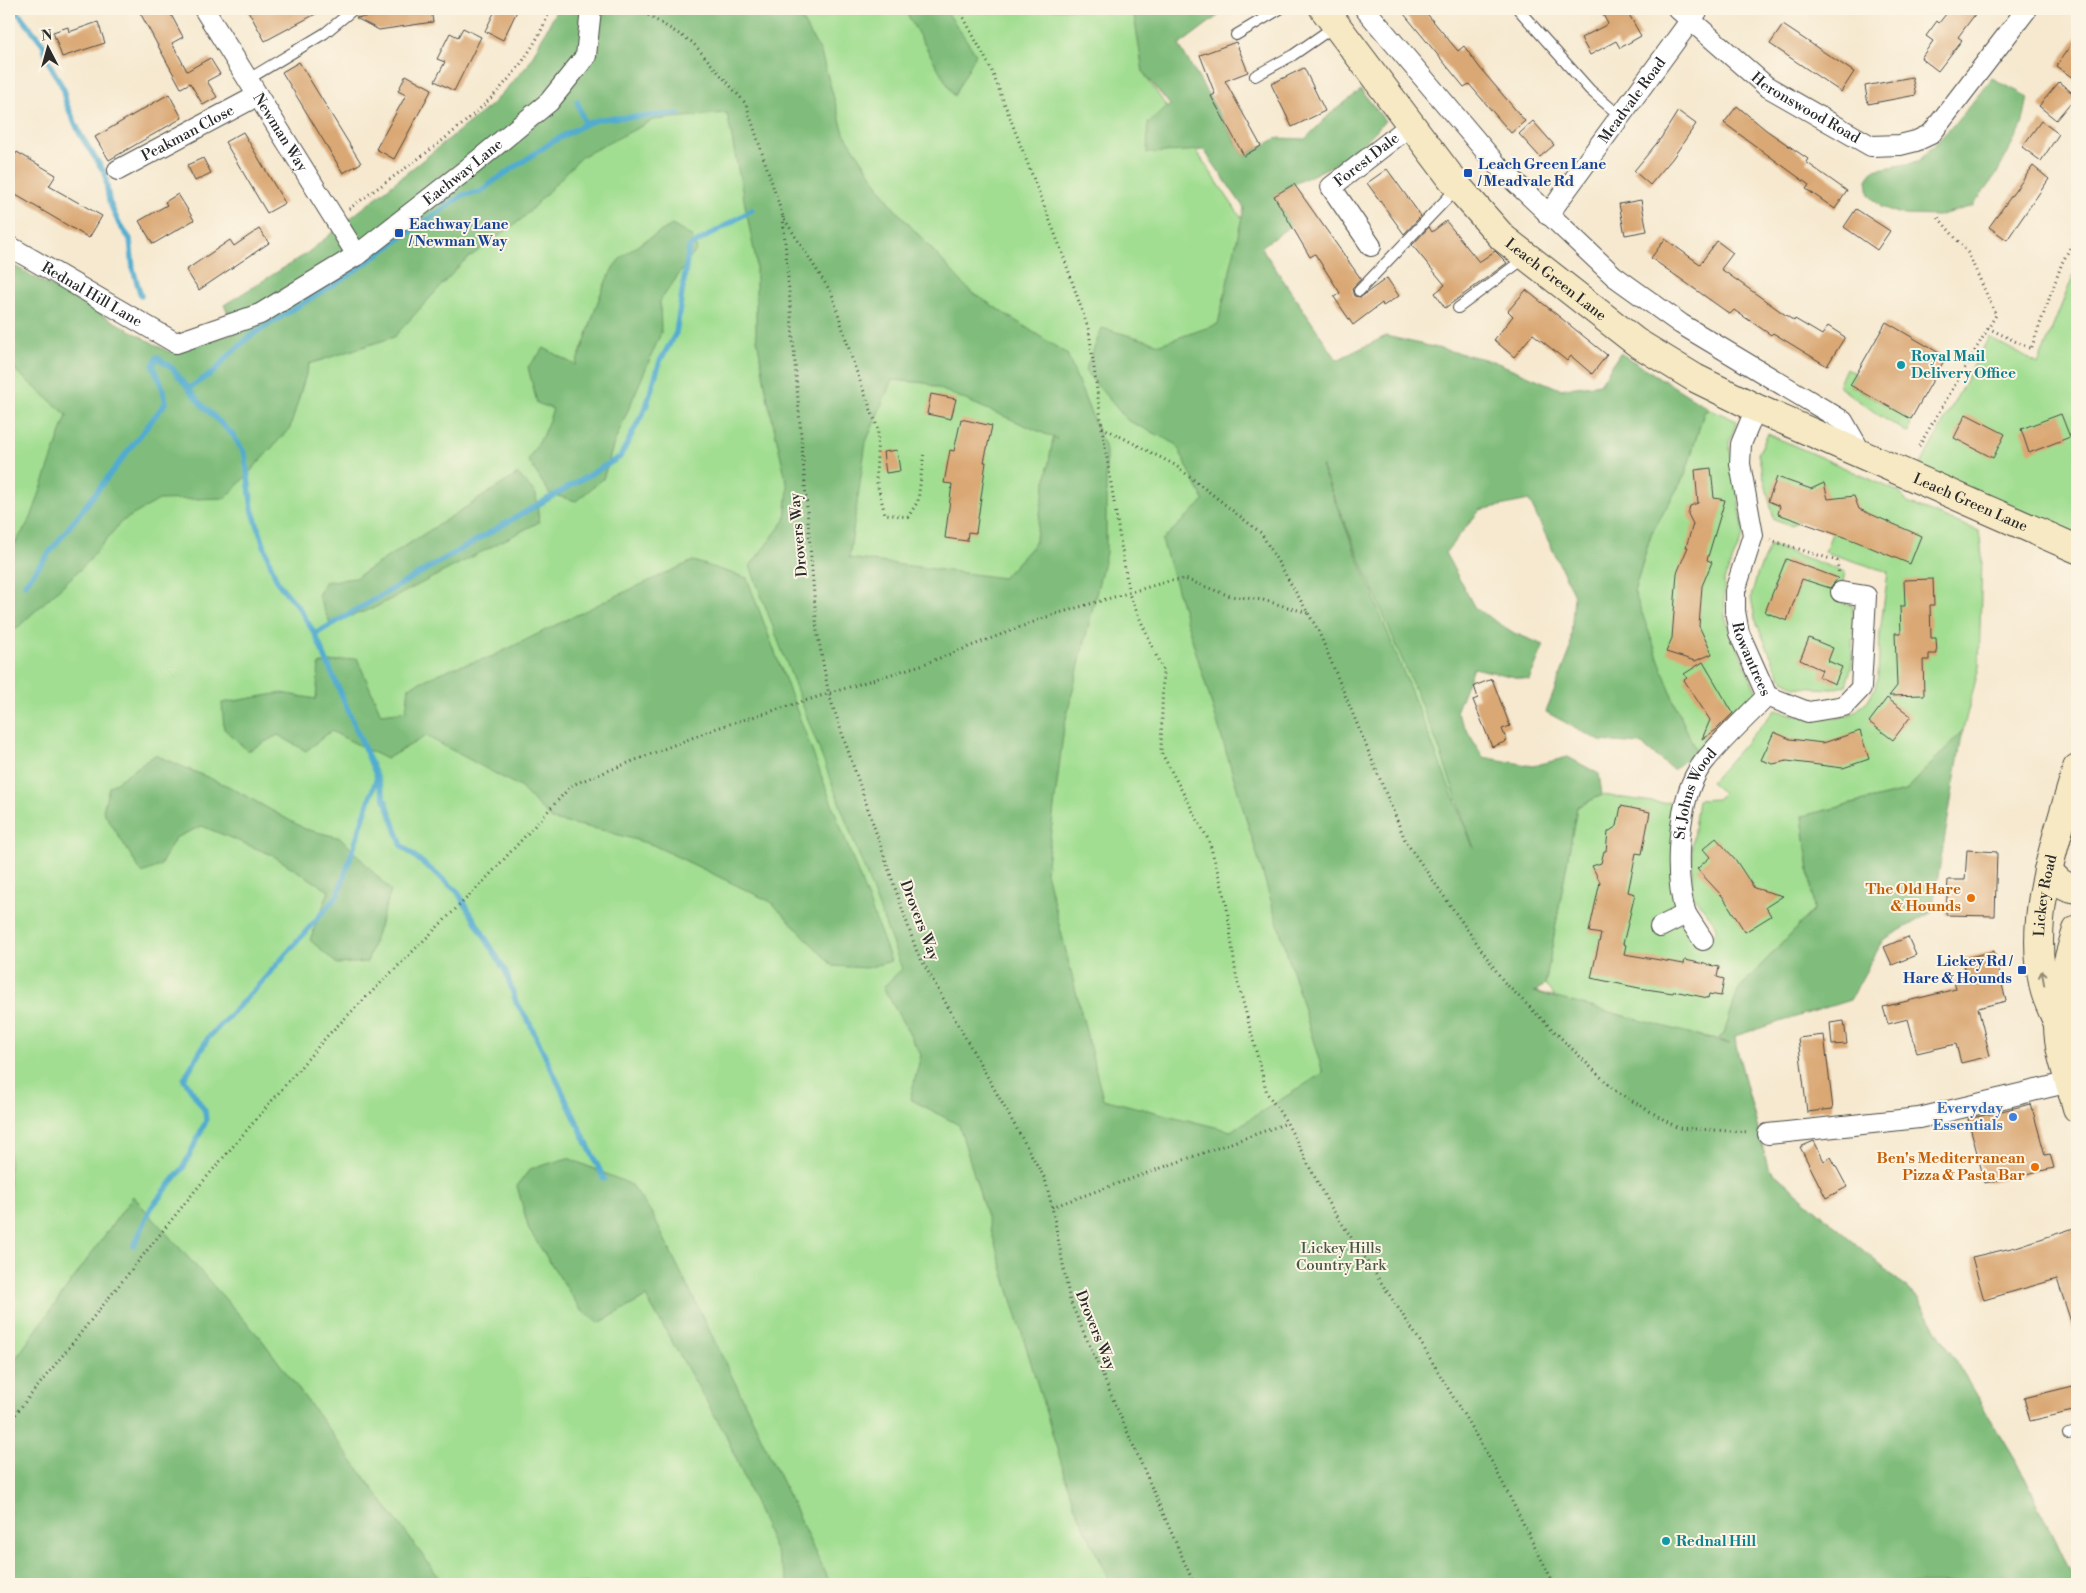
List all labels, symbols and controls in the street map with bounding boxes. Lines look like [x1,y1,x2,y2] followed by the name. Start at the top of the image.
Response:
[22,22,72,72] north arrow
[40,27,53,46] text: N
[1594,54,1670,148] street label: Meadvale Road
[1747,68,1864,148] street label: Heronswood Road
[249,90,312,176] street label: Newman Way
[138,101,238,166] street label: Peakman Close
[1330,129,1403,191] street label: Forest Dale
[419,135,507,210] street label: Eachway Lane
[1477,155,1606,191] place label: Leach Green Lane / Meadvale Rd
[1462,167,1474,179] marker: Leach Green Lane / Meadvale Rd
[408,215,509,251] place label: Eachway Lane / Newman Way
[393,227,405,239] marker: Eachway Lane / Newman Way
[1501,234,1610,325] street label: Leach Green Lane
[38,258,146,331] street label: Rednal Hill Lane
[1911,347,2016,383] place label: Royal Mail Delivery Office
[1895,359,1907,371] marker: Royal Mail Delivery Office
[1910,469,2031,536] street label: Leach Green Lane
[785,491,812,578] street label: Drovers Way
[1727,621,1775,699] street label: Rowantrees
[1671,744,1722,840] street label: St Johns Wood
[2030,852,2062,937] street label: Lickey Road
[896,877,944,964] street label: Drovers Way
[1865,880,1961,916] place label: The Old Hare & Hounds
[1965,892,1977,904] marker: The Old Hare & Hounds
[1903,952,2013,988] place label: Lickey Rd / Hare & Hounds
[2016,964,2028,976] marker: Lickey Rd / Hare & Hounds
[2037,971,2047,987] one-way arrow
[1933,1099,2003,1135] place label: Everyday Essentials
[2007,1111,2019,1123] marker: Everyday Essentials
[1876,1149,2026,1185] place label: Ben's Mediterranean Pizza & Pasta Bar
[2029,1161,2041,1173] marker: Ben's Mediterranean Pizza & Pasta Bar
[1296,1239,1387,1275] park label: Lickey Hills Country Park
[1071,1287,1120,1374] street label: Drovers Way
[1676,1532,1756,1551] place label: Rednal Hill
[1660,1535,1672,1547] marker: Rednal Hill

